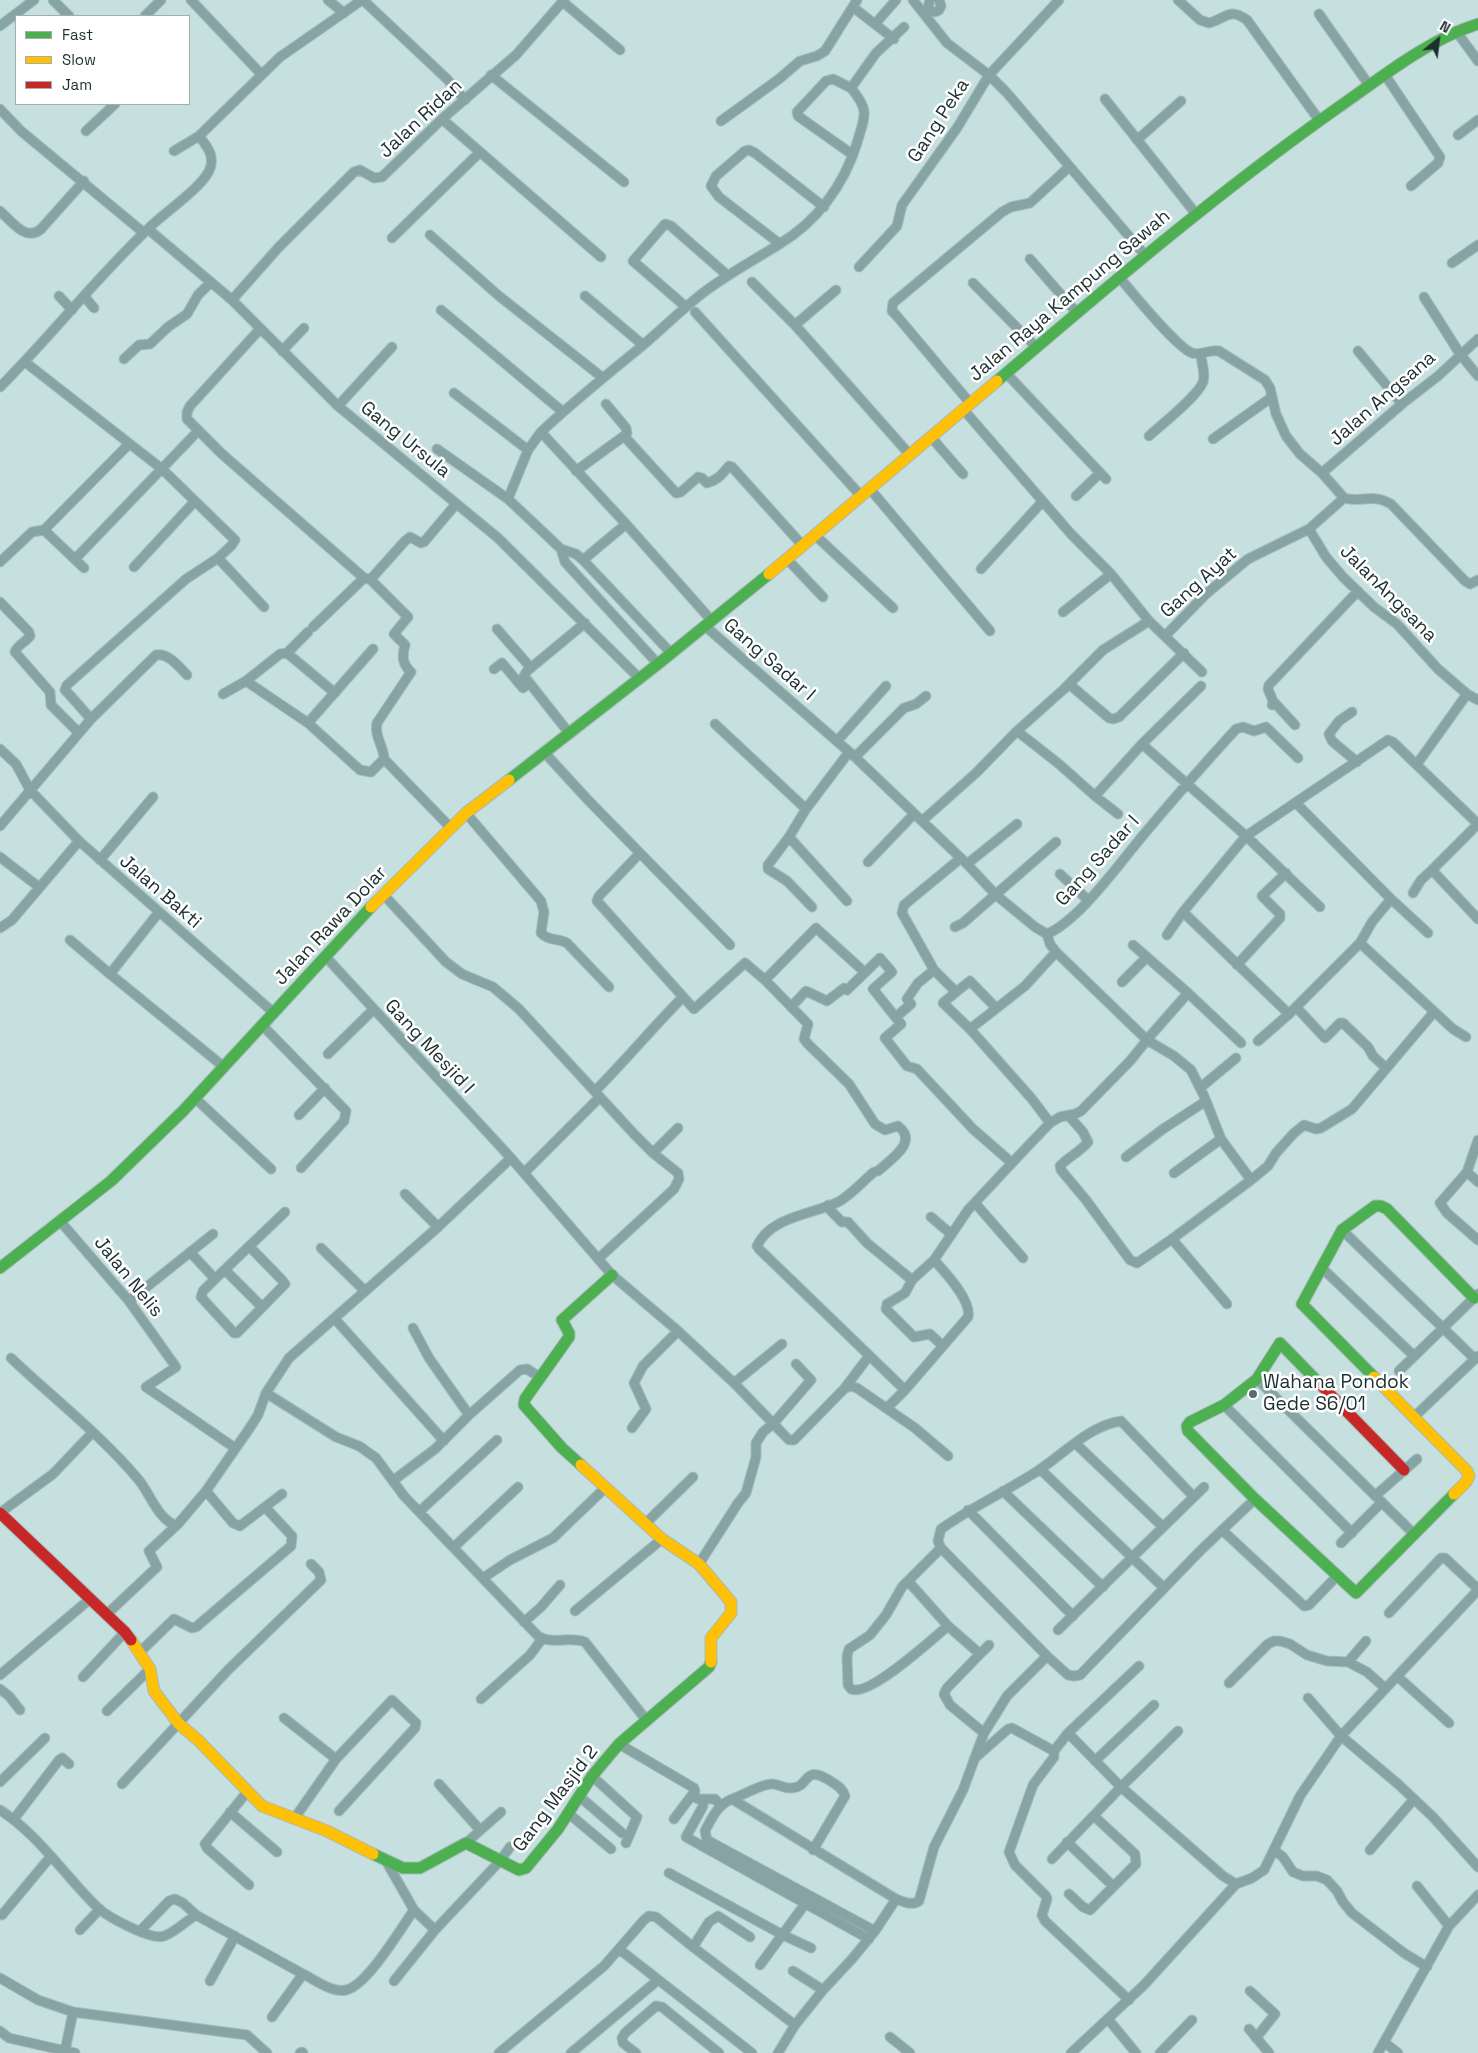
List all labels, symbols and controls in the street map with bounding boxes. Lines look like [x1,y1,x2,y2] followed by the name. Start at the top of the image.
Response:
[15,15,190,105] legend
[1413,15,1463,65] north arrow
[1437,17,1454,37] text: N
[62,25,93,44] text: Fast
[62,50,96,69] text: Slow
[62,75,92,94] text: Jam
[375,75,467,163] street label: Jalan Ridan
[903,75,975,167] street label: Gang Peka
[965,205,1175,387] street label: Jalan Raya Kampung Sawah
[1325,347,1441,451] street label: Jalan Angsana
[355,397,455,483] street label: Gang Ursula
[1335,541,1441,647] street label: JalanAngsana
[1156,543,1242,623] street label: Gang Ayat
[718,614,820,706] street label: Gang Sadar I
[1051,811,1145,911] street label: Gang Sadar I
[114,850,206,934] street label: Jalan Bakti
[270,862,392,990] street label: Jalan Rawa Dolar
[379,995,479,1099] street label: Gang Mesjid I
[89,1232,167,1322] street label: Jalan Nelis
[1263,1372,1409,1416] place label: Wahana Pondok Gede S6/01
[1247,1388,1259,1400] marker: Wahana Pondok Gede S6/01
[509,1741,603,1857] street label: Gang Masjid 2

